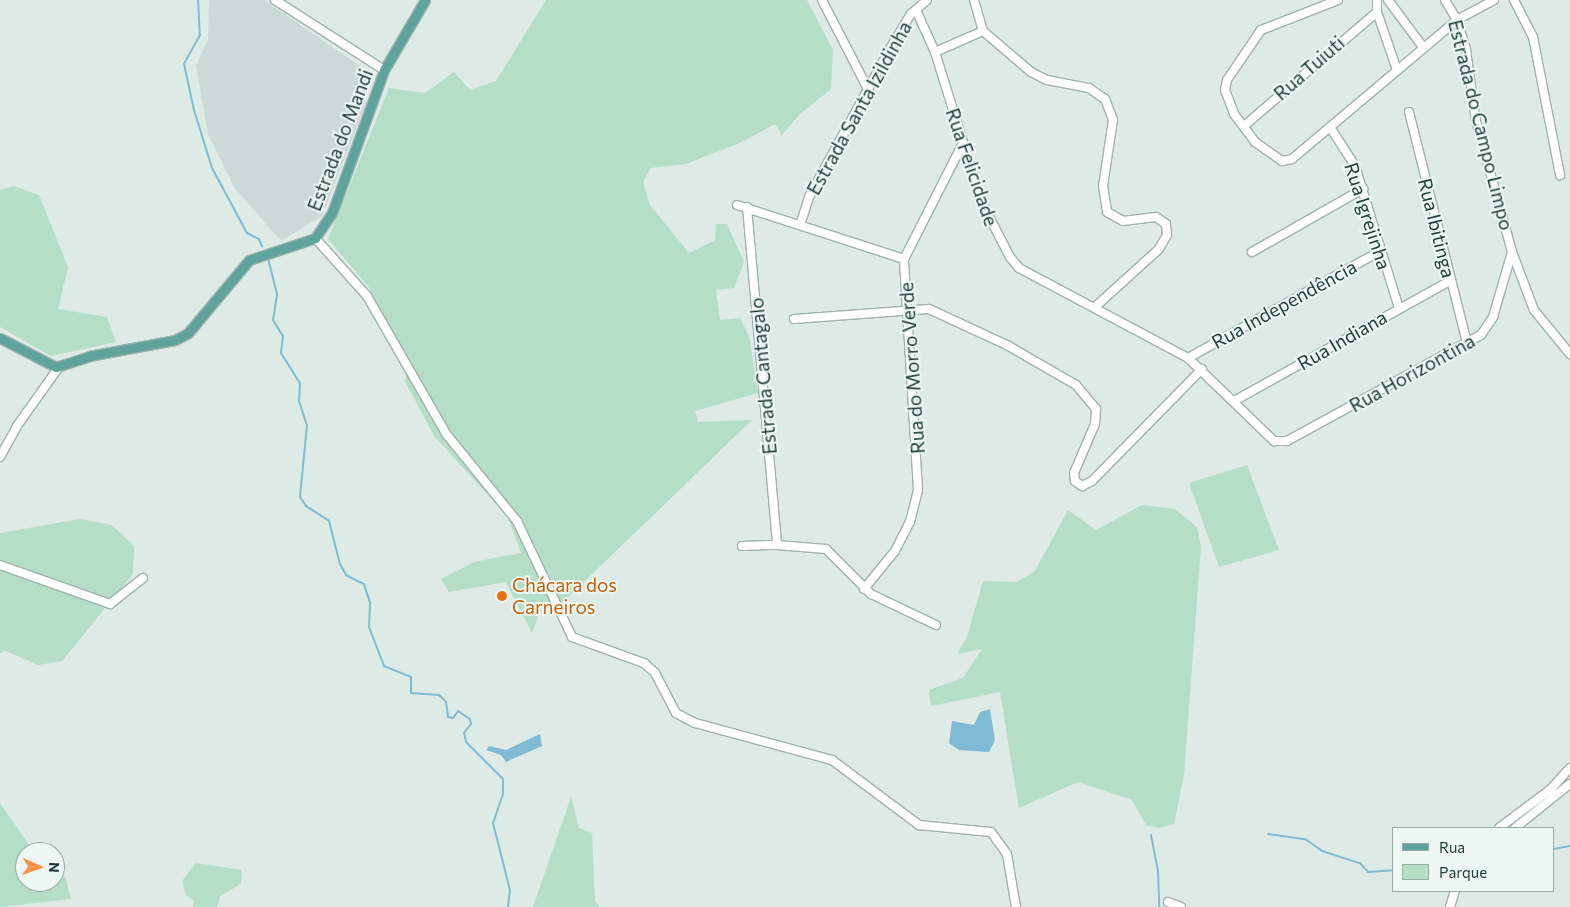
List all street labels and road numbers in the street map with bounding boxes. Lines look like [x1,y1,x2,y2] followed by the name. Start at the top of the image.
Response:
[802,17,916,199] street label: Estrada Santa Izildinha
[1444,17,1518,233] street label: Estrada do Campo Limpo
[1269,31,1349,105] street label: Rua Tuiuti
[302,66,378,214] street label: Estrada do Mandi
[941,105,1003,229] street label: Rua Felicidade
[1340,160,1396,272] street label: Rua Igrejinha
[1414,176,1460,280] street label: Rua Ibitinga
[1208,255,1360,353] street label: Rua Independência
[895,281,929,455] street label: Rua do Morro Verde
[745,297,781,455] street label: Estrada Cantagalo
[1293,305,1391,375] street label: Rua Indiana
[1345,329,1479,417] street label: Rua Horizontina

